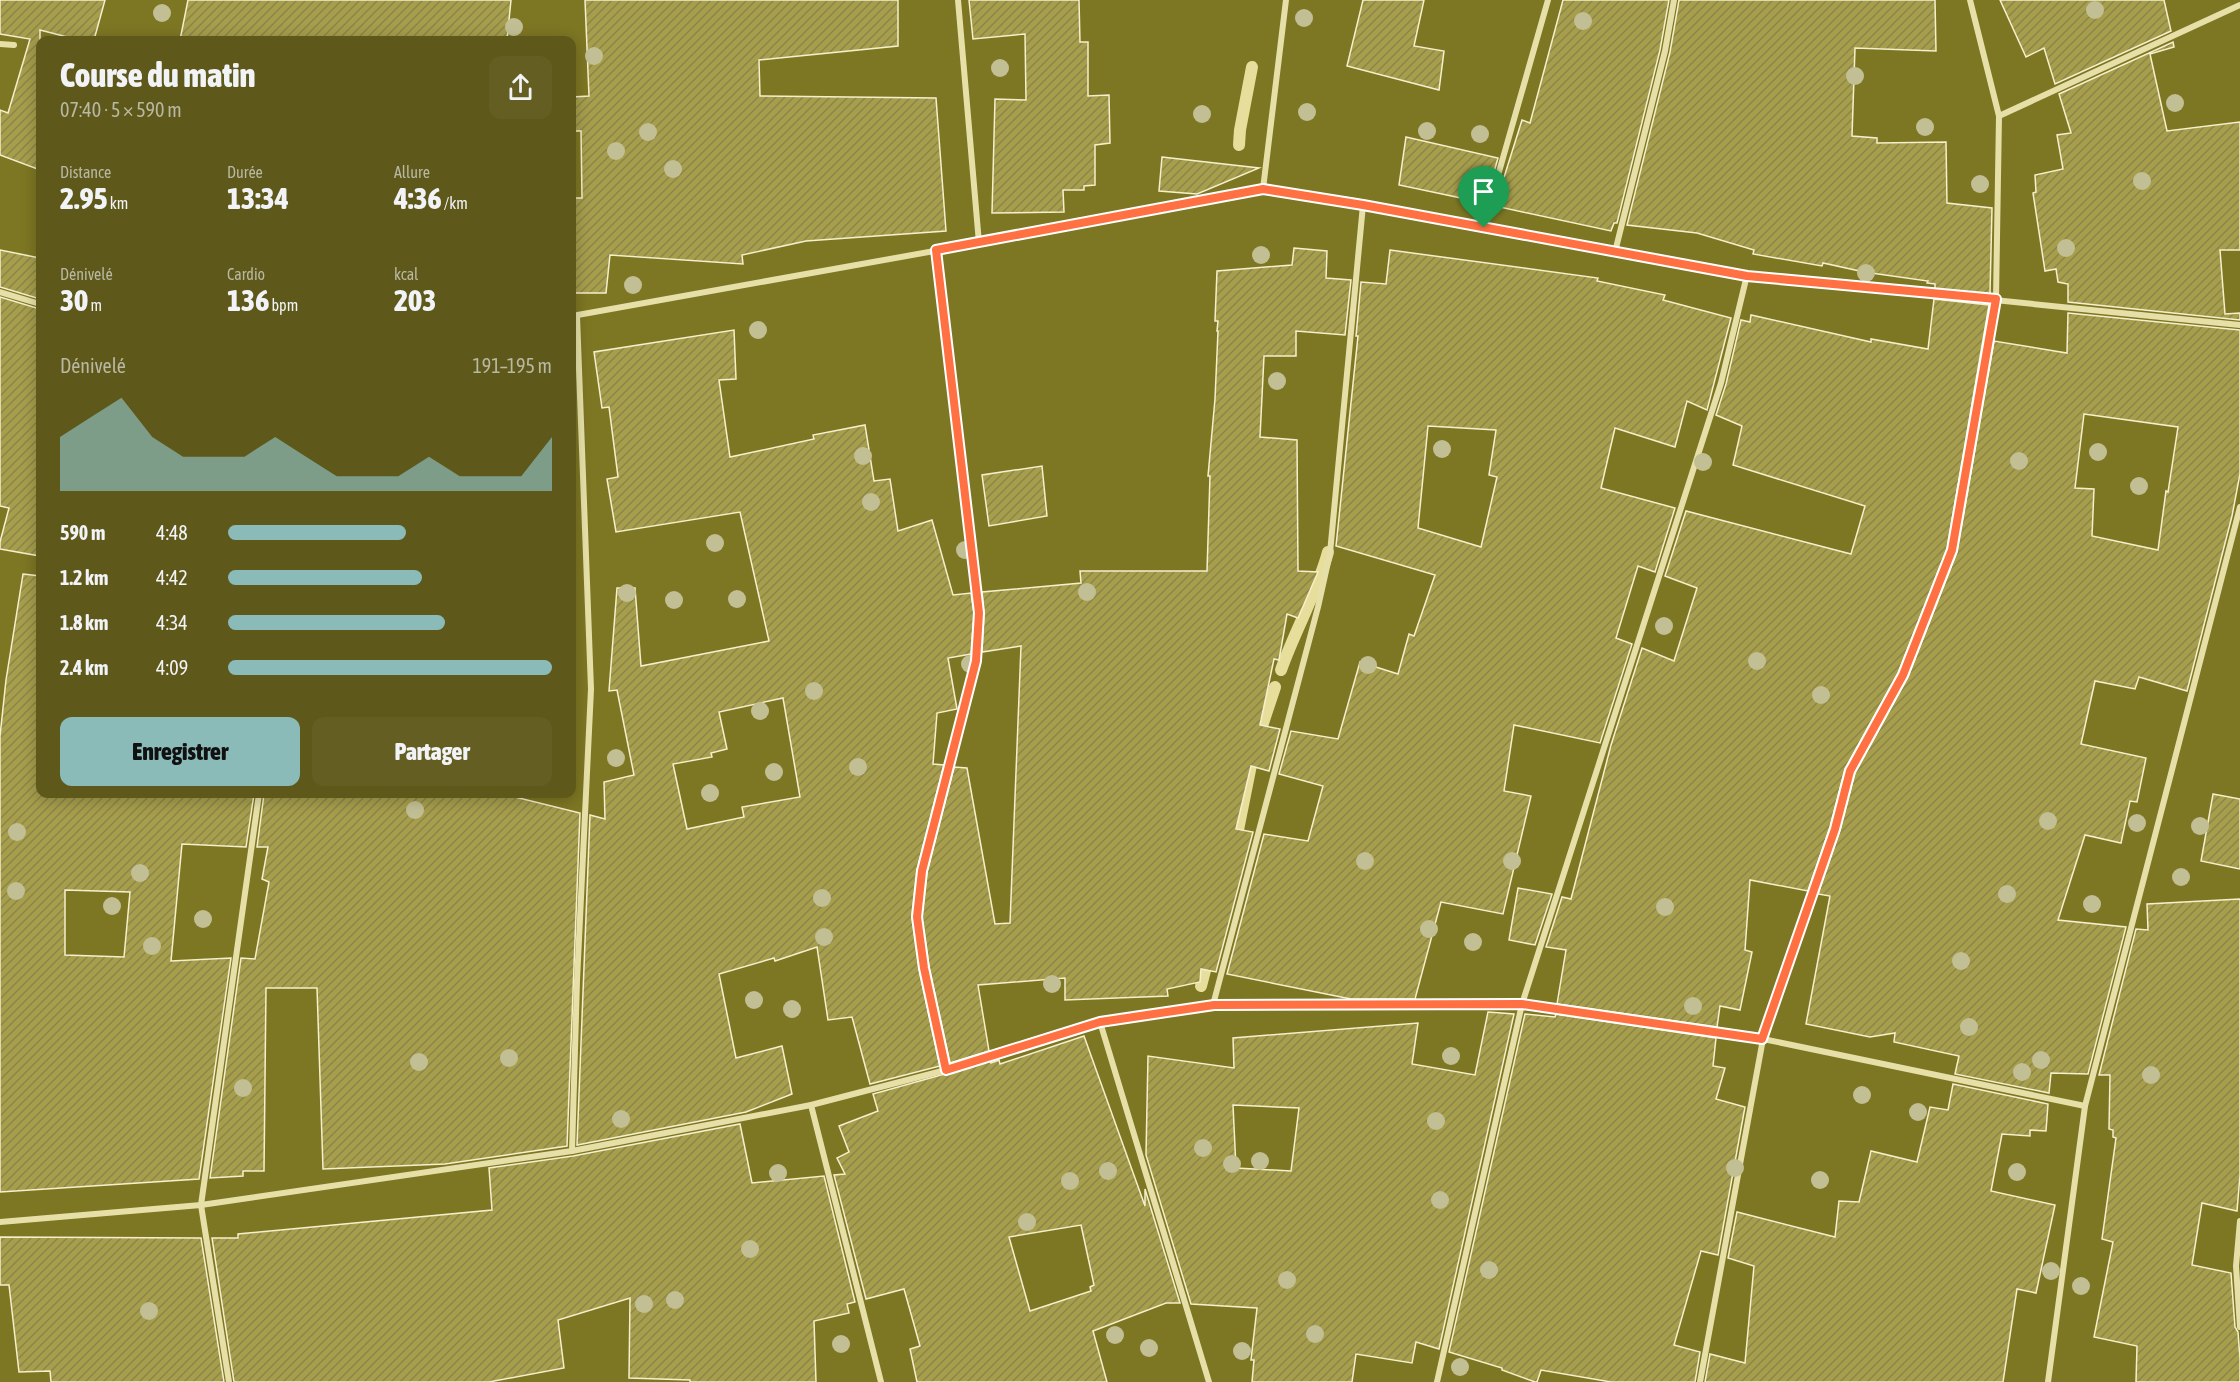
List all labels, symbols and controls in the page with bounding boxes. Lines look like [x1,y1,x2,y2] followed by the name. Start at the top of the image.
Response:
[60,56,256,94] text: Course du matin
[489,56,552,119] button: share
[60,98,182,121] text: 07:40 · 5 × 590 m
[60,163,111,181] text: Distance
[227,163,263,181] text: Durée
[394,163,430,181] text: Allure
[1458,166,1509,228] pin
[1467,175,1500,208] icon: arrive
[60,181,108,215] text: 2.95
[227,181,289,215] text: 13:34
[394,181,442,215] text: 4:36
[108,194,128,212] text: km
[442,194,468,212] text: /km
[60,265,113,283] text: Dénivelé
[227,265,265,283] text: Cardio
[394,265,418,283] text: kcal
[60,283,88,317] text: 30
[227,283,269,317] text: 136
[394,283,436,317] text: 203
[88,296,102,314] text: m
[269,296,298,314] text: bpm
[60,354,126,377] text: Dénivelé
[472,354,552,377] text: 191–195 m
[60,521,105,544] text: 590 m
[156,521,188,544] text: 4:48
[60,566,108,589] text: 1.2 km
[156,566,188,589] text: 4:42
[60,611,108,634] text: 1.8 km
[156,611,188,634] text: 4:34
[60,656,108,679] text: 2.4 km
[156,656,188,679] text: 4:09
[60,717,300,786] button: Enregistrer
[312,717,552,786] button: Partager

